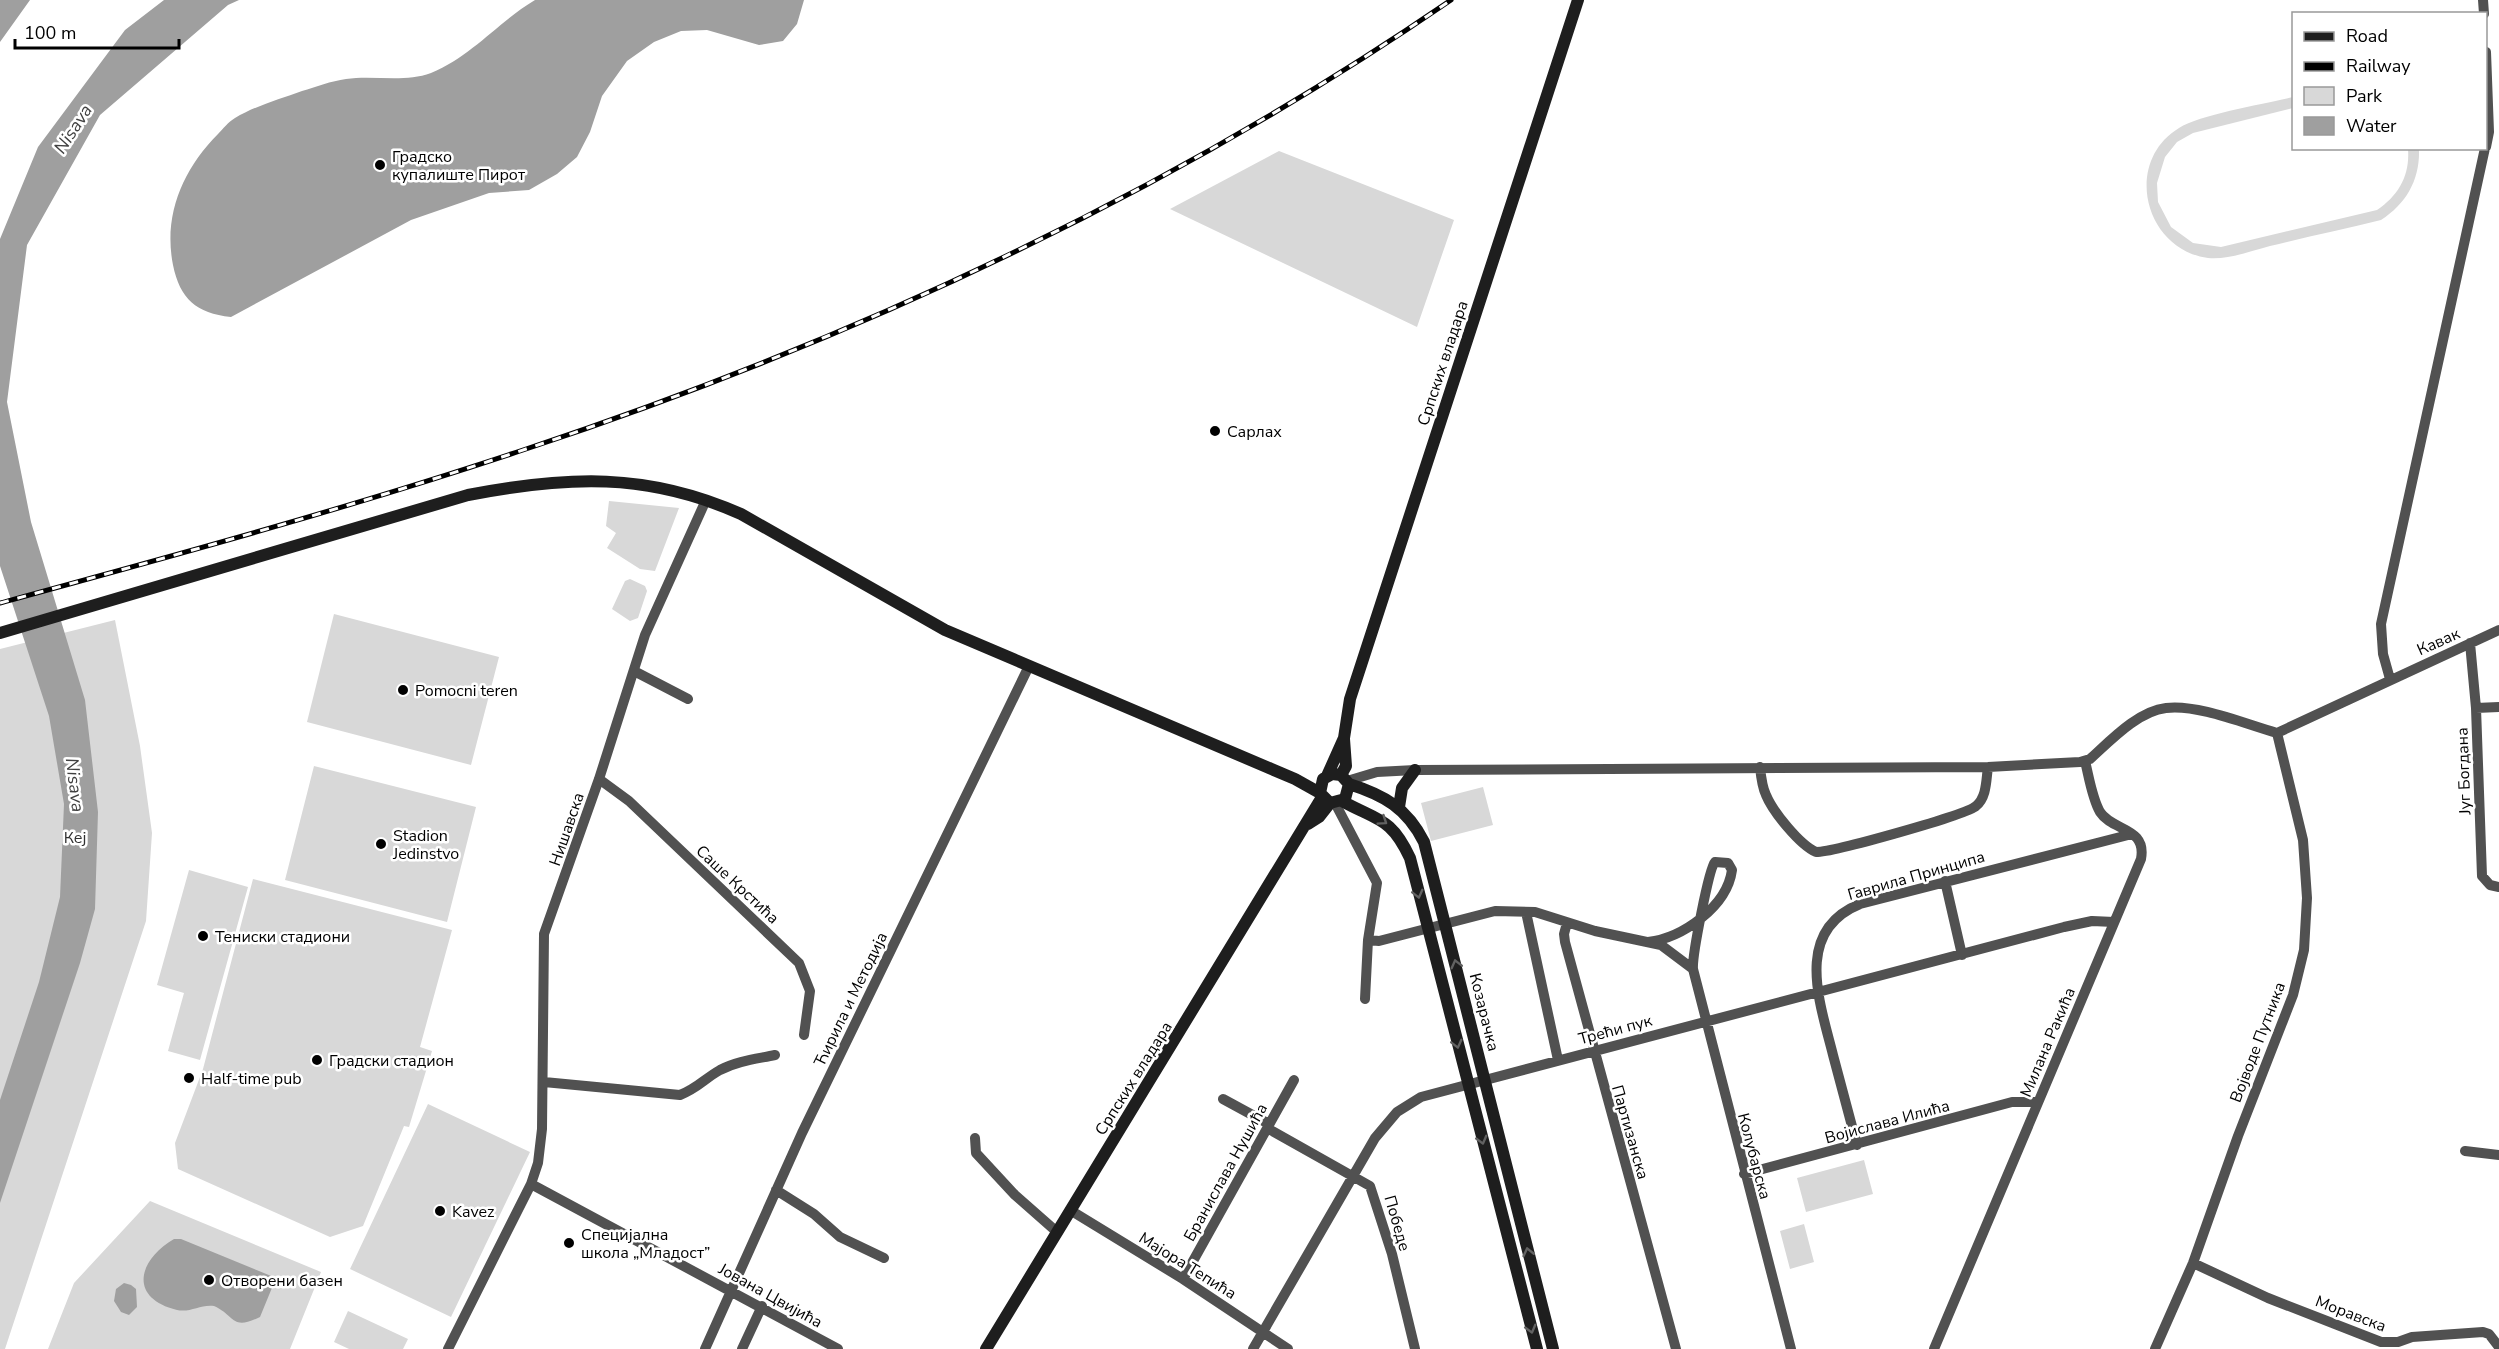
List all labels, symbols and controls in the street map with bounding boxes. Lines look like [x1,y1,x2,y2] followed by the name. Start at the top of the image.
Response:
[15,12,178,50] scale bar
[2292,12,2487,150] legend
[24,21,76,45] text: 100 m
[2346,24,2388,48] text: Road
[2346,54,2411,78] text: Railway
[2346,84,2383,108] text: Park
[48,100,98,158] water label: Nisava
[2346,114,2397,138] text: Water
[392,146,526,186] place label: Градско купалиште Пирот
[373,158,387,172] marker: Градско купалиште Пирот
[1412,298,1474,429] street label: Српских владара
[1227,421,1282,443] place label: Сарлах
[1208,424,1222,438] marker: Сарлах
[2414,623,2464,661] street label: Кавак
[415,680,518,702] place label: Pomocni teren
[396,683,410,697] marker: Pomocni teren
[2451,727,2477,816] street label: Југ Богдана
[60,757,90,813] water label: Nisava
[544,790,590,869] street label: Нишавска
[1377,814,1388,825] one-way arrow
[392,825,459,865] place label: Stadion Jedinstvo
[64,827,86,849] park label: Кеј
[374,837,388,851] marker: Stadion Jedinstvo
[691,840,784,929] street label: Саше Крстића
[1845,846,1987,906] street label: Гаврила Принципа
[1411,888,1424,898] one-way arrow
[215,926,350,948] place label: Тениски стадиони
[196,929,210,943] marker: Тениски стадиони
[809,929,893,1070] street label: Ћирила и Методија
[1451,959,1463,969] one-way arrow
[1464,971,1504,1054] street label: Козарачка
[2225,979,2291,1106] street label: Војводе Путника
[2015,984,2081,1101] street label: Милана Ракића
[1576,1009,1655,1050] street label: Трећи пук
[1090,1017,1178,1140] street label: Српских владара
[1449,1039,1462,1049] one-way arrow
[329,1050,454,1072] place label: Градски стадион
[310,1053,324,1067] marker: Градски стадион
[201,1068,302,1090] place label: Half-time pub
[182,1071,196,1085] marker: Half-time pub
[1606,1083,1654,1182] street label: Партизанска
[1822,1095,1952,1149] street label: Војислава Илића
[1179,1099,1273,1246] street label: Бранислава Нушића
[1732,1111,1776,1202] street label: Колубарска
[1474,1135,1487,1145] one-way arrow
[1379,1193,1415,1254] street label: Победе
[452,1201,494,1223] place label: Kavez
[433,1204,447,1218] marker: Kavez
[581,1224,710,1264] place label: Специјална школа „Младост”
[1135,1227,1240,1305] street label: Мајора Тепића
[562,1236,576,1250] marker: Специјална школа „Младост”
[1522,1247,1535,1257] one-way arrow
[714,1258,826,1334] street label: Јована Цвијића
[221,1270,343,1292] place label: Отворени базен
[202,1273,216,1287] marker: Отворени базен
[2312,1290,2389,1338] street label: Моравска
[1524,1323,1536,1333] one-way arrow

